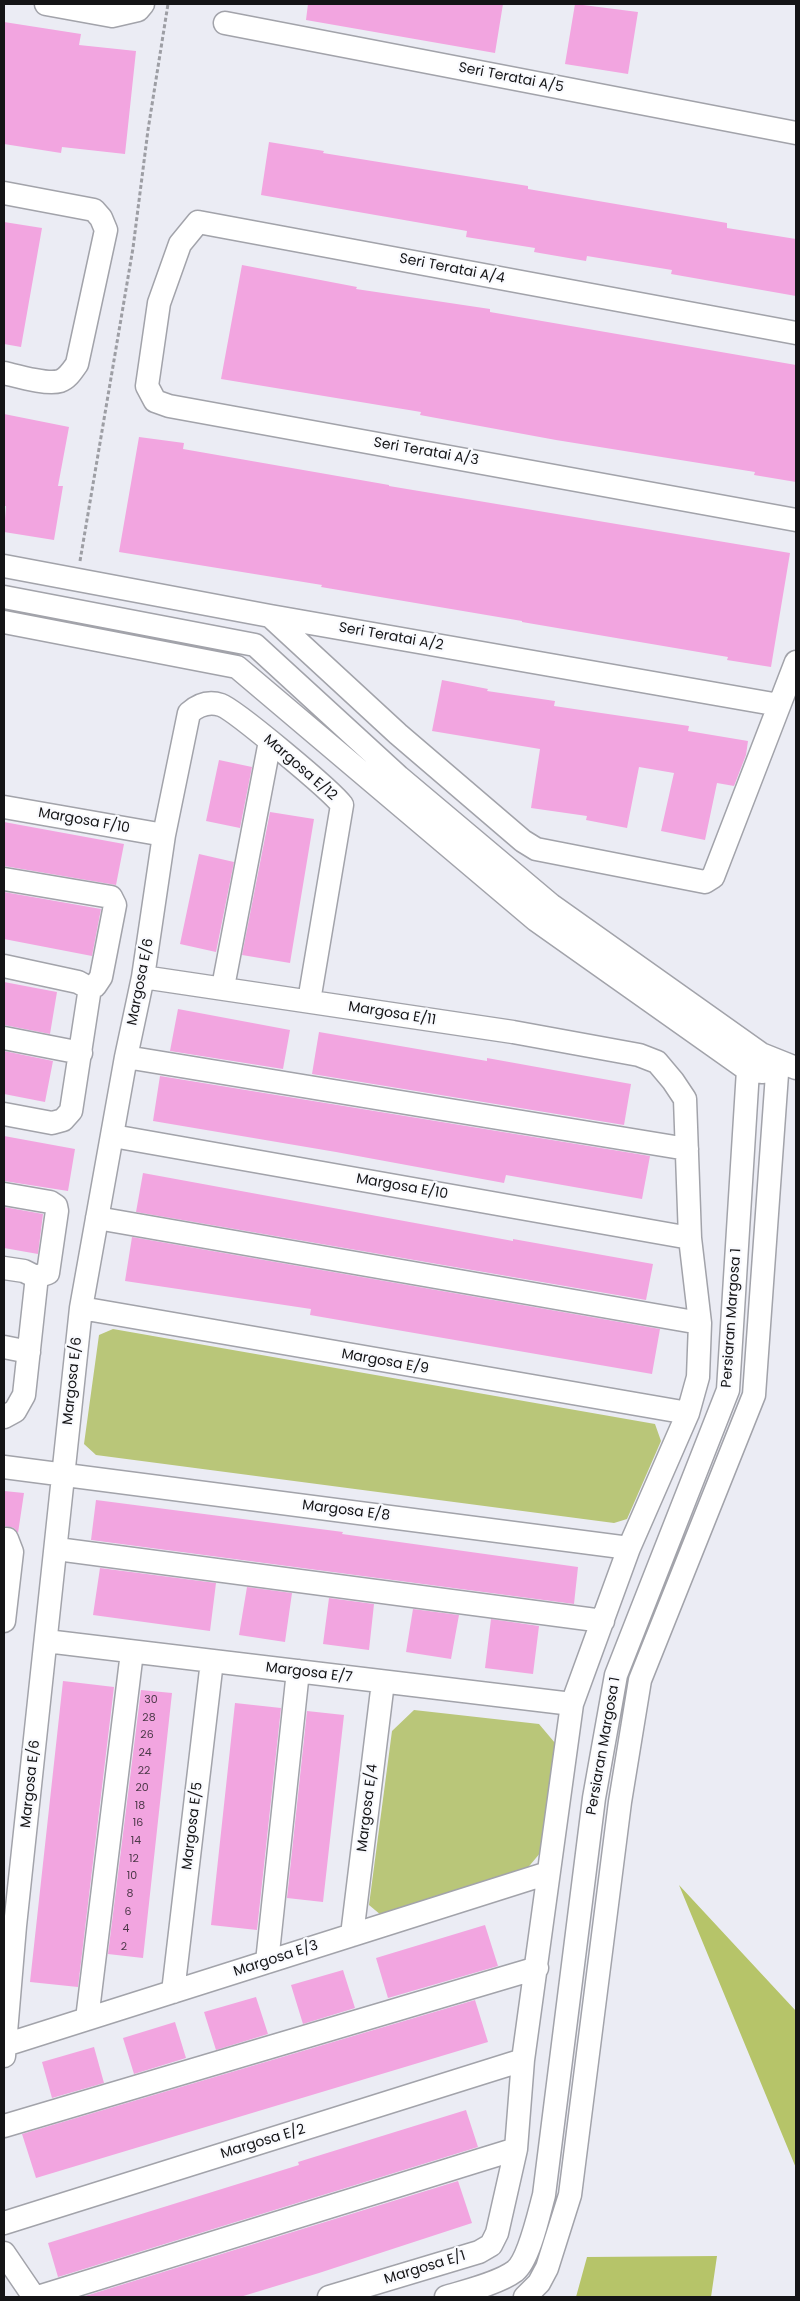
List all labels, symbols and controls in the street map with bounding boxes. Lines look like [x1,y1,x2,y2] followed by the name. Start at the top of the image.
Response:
[457,60,565,96] street label: Seri Teratai A/5
[398,251,506,287] street label: Seri Teratai A/4
[372,434,480,470] street label: Seri Teratai A/3
[337,620,445,654] street label: Seri Teratai A/2
[260,731,340,805] street label: Margosa E/12
[37,805,131,837] street label: Margosa F/10
[124,937,158,1027] street label: Margosa E/6
[347,999,437,1029] street label: Margosa E/11
[355,1171,449,1203] street label: Margosa E/10
[719,1248,745,1388] street label: Persiaran Margosa 1
[60,1336,86,1426] street label: Margosa E/6
[340,1346,430,1378] street label: Margosa E/9
[301,1497,391,1525] street label: Margosa E/8
[265,1659,353,1687] street label: Margosa E/7
[584,1676,624,1816] street label: Persiaran Margosa 1
[144,1693,158,1707] house number: 30
[142,1711,156,1725] house number: 28
[140,1728,154,1742] house number: 26
[18,1739,44,1829] street label: Margosa E/6
[138,1746,152,1760] house number: 24
[354,1763,382,1853] street label: Margosa E/4
[138,1764,150,1778] house number: 22
[135,1781,149,1795] house number: 20
[179,1781,207,1871] street label: Margosa E/5
[135,1799,145,1813] house number: 18
[133,1816,143,1830] house number: 16
[131,1834,141,1848] house number: 14
[129,1852,139,1866] house number: 12
[127,1869,137,1883] house number: 10
[127,1887,133,1901] house number: 8
[125,1905,131,1919] house number: 6
[123,1922,129,1936] house number: 4
[232,1937,320,1981] street label: Margosa E/3
[121,1940,127,1954] house number: 2
[219,2121,307,2163] street label: Margosa E/2
[382,2248,468,2288] street label: Margosa E/1

